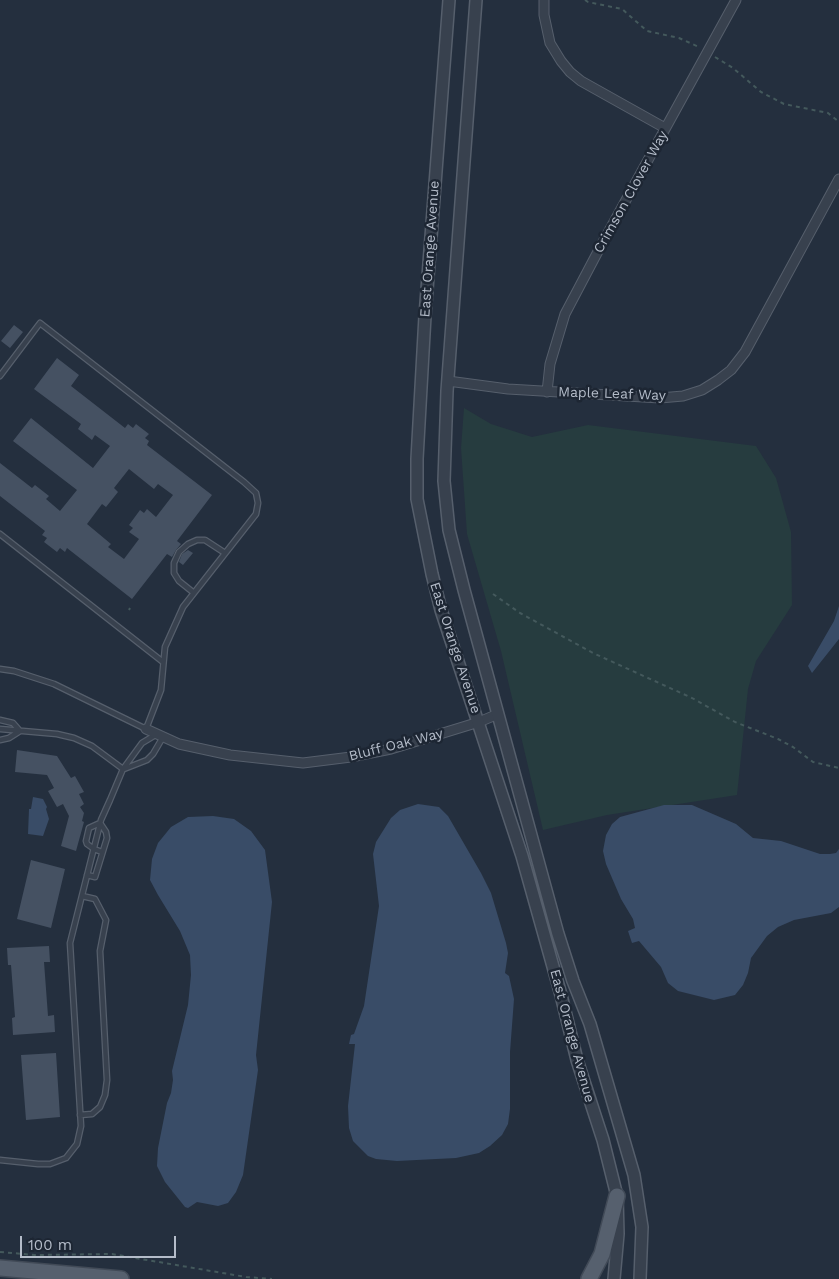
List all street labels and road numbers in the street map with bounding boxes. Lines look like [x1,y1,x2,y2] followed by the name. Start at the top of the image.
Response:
[590,128,672,256] street label: Crimson Clover Way
[417,180,443,318] street label: East Orange Avenue
[558,384,666,404] street label: Maple Leaf Way
[426,580,484,716] street label: East Orange Avenue
[347,725,445,765] street label: Bluff Oak Way
[546,968,598,1104] street label: East Orange Avenue

